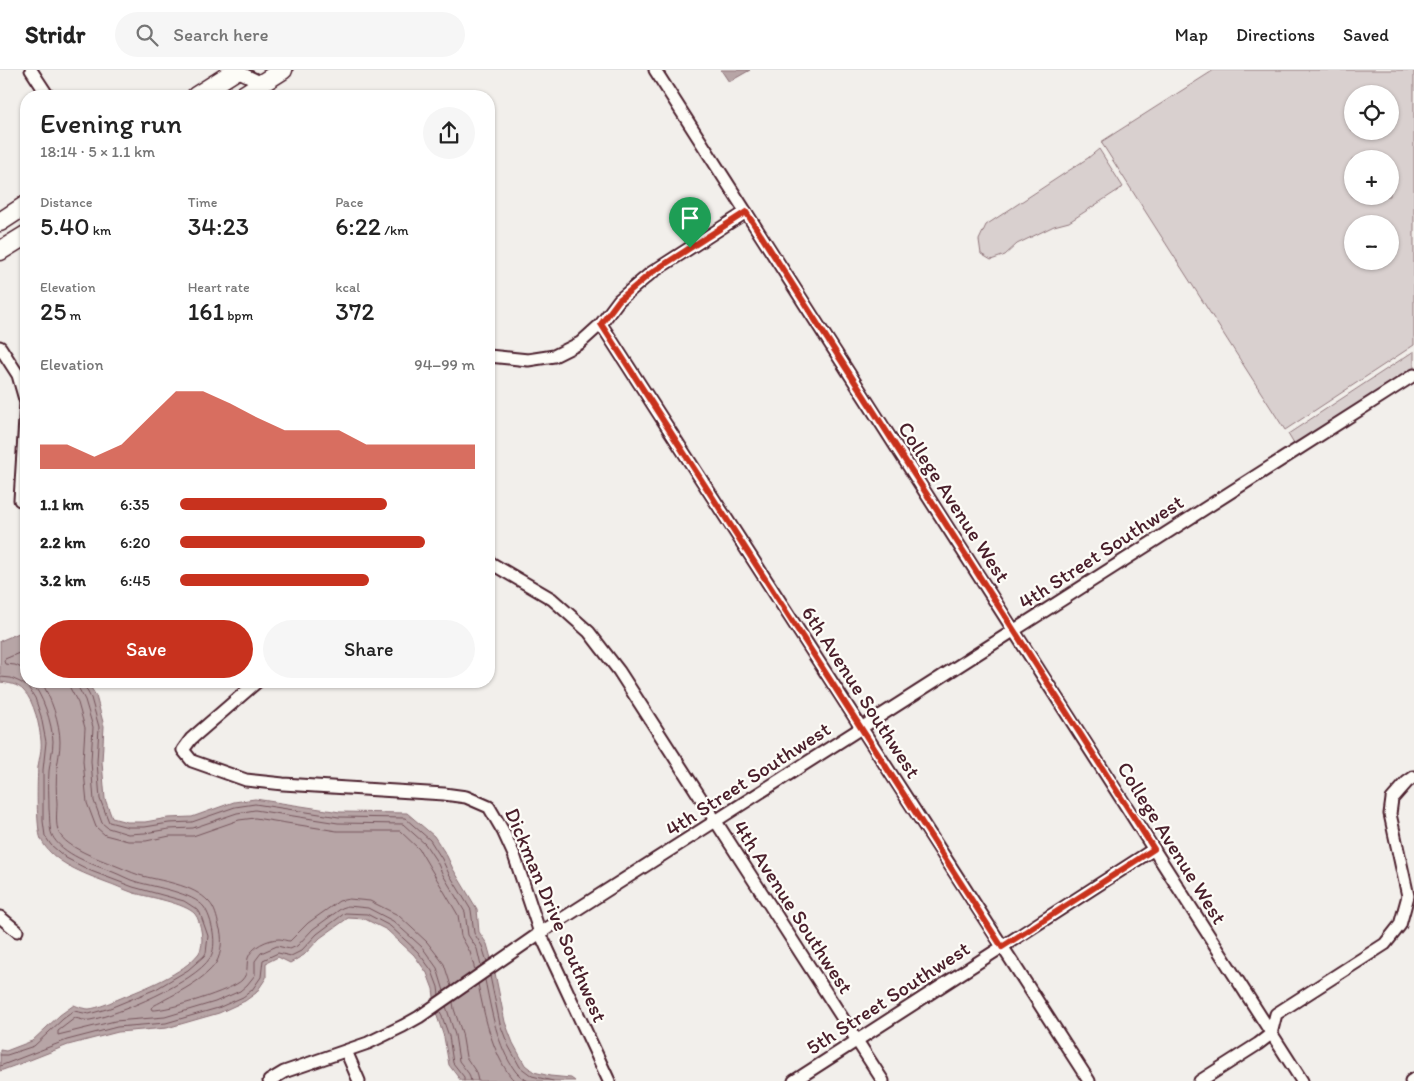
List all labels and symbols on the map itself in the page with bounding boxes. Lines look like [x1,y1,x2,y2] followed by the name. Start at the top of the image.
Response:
[669,197,711,248] pin
[893,417,1016,587] street label: College Avenue West
[1014,489,1188,614] street label: 4th Street Southwest
[796,601,926,783] street label: 6th Avenue Southwest
[661,716,835,841] street label: 4th Street Southwest
[1112,757,1233,929] street label: College Avenue West
[500,804,613,1026] street label: Dickman Drive Southwest
[728,815,859,998] street label: 4th Avenue Southwest
[801,935,974,1060] street label: 5th Street Southwest

